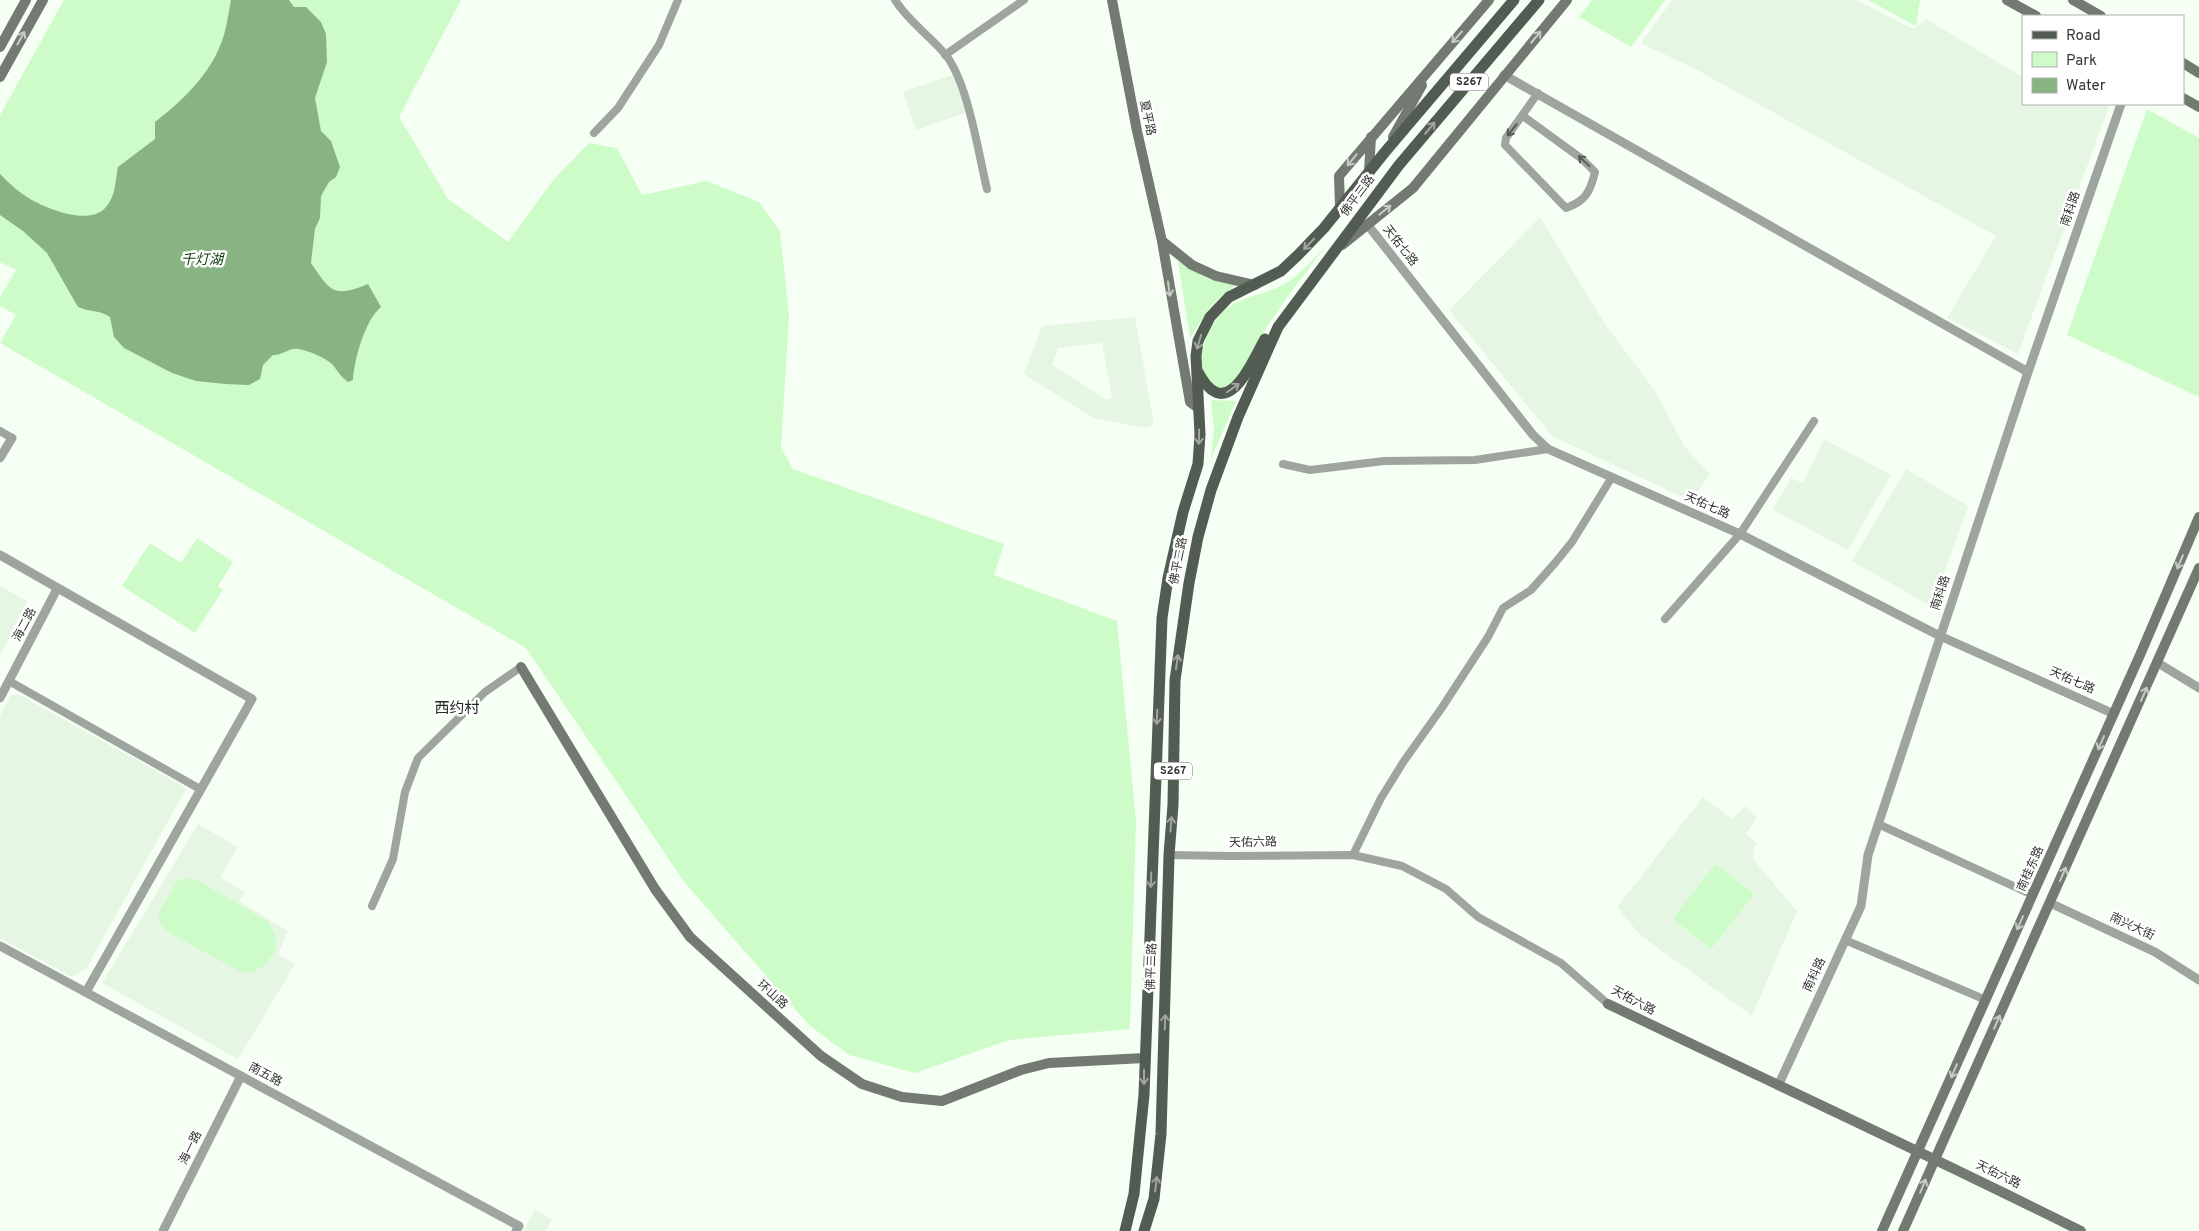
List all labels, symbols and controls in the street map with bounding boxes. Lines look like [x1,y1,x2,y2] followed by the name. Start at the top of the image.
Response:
[2022,15,2184,105] legend
[2066,27,2101,46] text: Road
[1452,30,1463,43] one-way arrow
[16,31,26,46] one-way arrow
[1530,31,1541,44] one-way arrow
[2066,52,2097,71] text: Park
[1450,74,1488,90] road number: S267
[2066,77,2106,96] text: Water
[1135,99,1159,137] street label: 夏平路
[1425,121,1436,134] one-way arrow
[1507,123,1518,136] one-way arrow
[1346,153,1357,166] one-way arrow
[1577,155,1590,167] one-way arrow
[1337,172,1379,220] street label: 佛平二路
[2058,189,2084,229] street label: 南科路
[1378,205,1391,216] one-way arrow
[1379,222,1421,270] street label: 天佑七路
[1303,238,1315,250] one-way arrow
[181,252,225,269] water label: 千灯湖
[1165,281,1175,297] one-way arrow
[1194,334,1204,350] one-way arrow
[1226,383,1240,393] one-way arrow
[1194,428,1204,445] one-way arrow
[1682,489,1732,523] street label: 天佑七路
[1167,536,1191,586] street label: 佛平二路
[2175,553,2184,569] one-way arrow
[1928,573,1954,613] street label: 南科路
[9,605,41,645] street label: 海二路
[1173,654,1183,670] one-way arrow
[2047,664,2097,698] street label: 天佑七路
[2140,687,2150,702] one-way arrow
[434,699,480,719] district label: 西约村
[1152,709,1162,725] one-way arrow
[2096,735,2106,750] one-way arrow
[1154,762,1192,779] road number: S267
[1167,817,1176,833] one-way arrow
[1229,835,1277,851] street label: 天佑六路
[2014,844,2048,894] street label: 南桂东路
[2059,867,2069,882] one-way arrow
[1146,871,1155,887] one-way arrow
[2107,910,2157,944] street label: 南兴大街
[2015,915,2025,930] one-way arrow
[1143,943,1161,991] street label: 佛平二路
[1800,955,1830,995] street label: 南科路
[753,977,791,1013] street label: 环山路
[1608,983,1658,1019] street label: 天佑六路
[1160,1014,1169,1030] one-way arrow
[1992,1015,2002,1030] one-way arrow
[245,1059,285,1091] street label: 南五路
[1948,1063,1958,1078] one-way arrow
[1139,1068,1149,1085] one-way arrow
[176,1128,206,1168] street label: 海一路
[1973,1157,2023,1193] street label: 天佑六路
[1151,1176,1161,1192] one-way arrow
[1918,1179,1928,1194] one-way arrow

